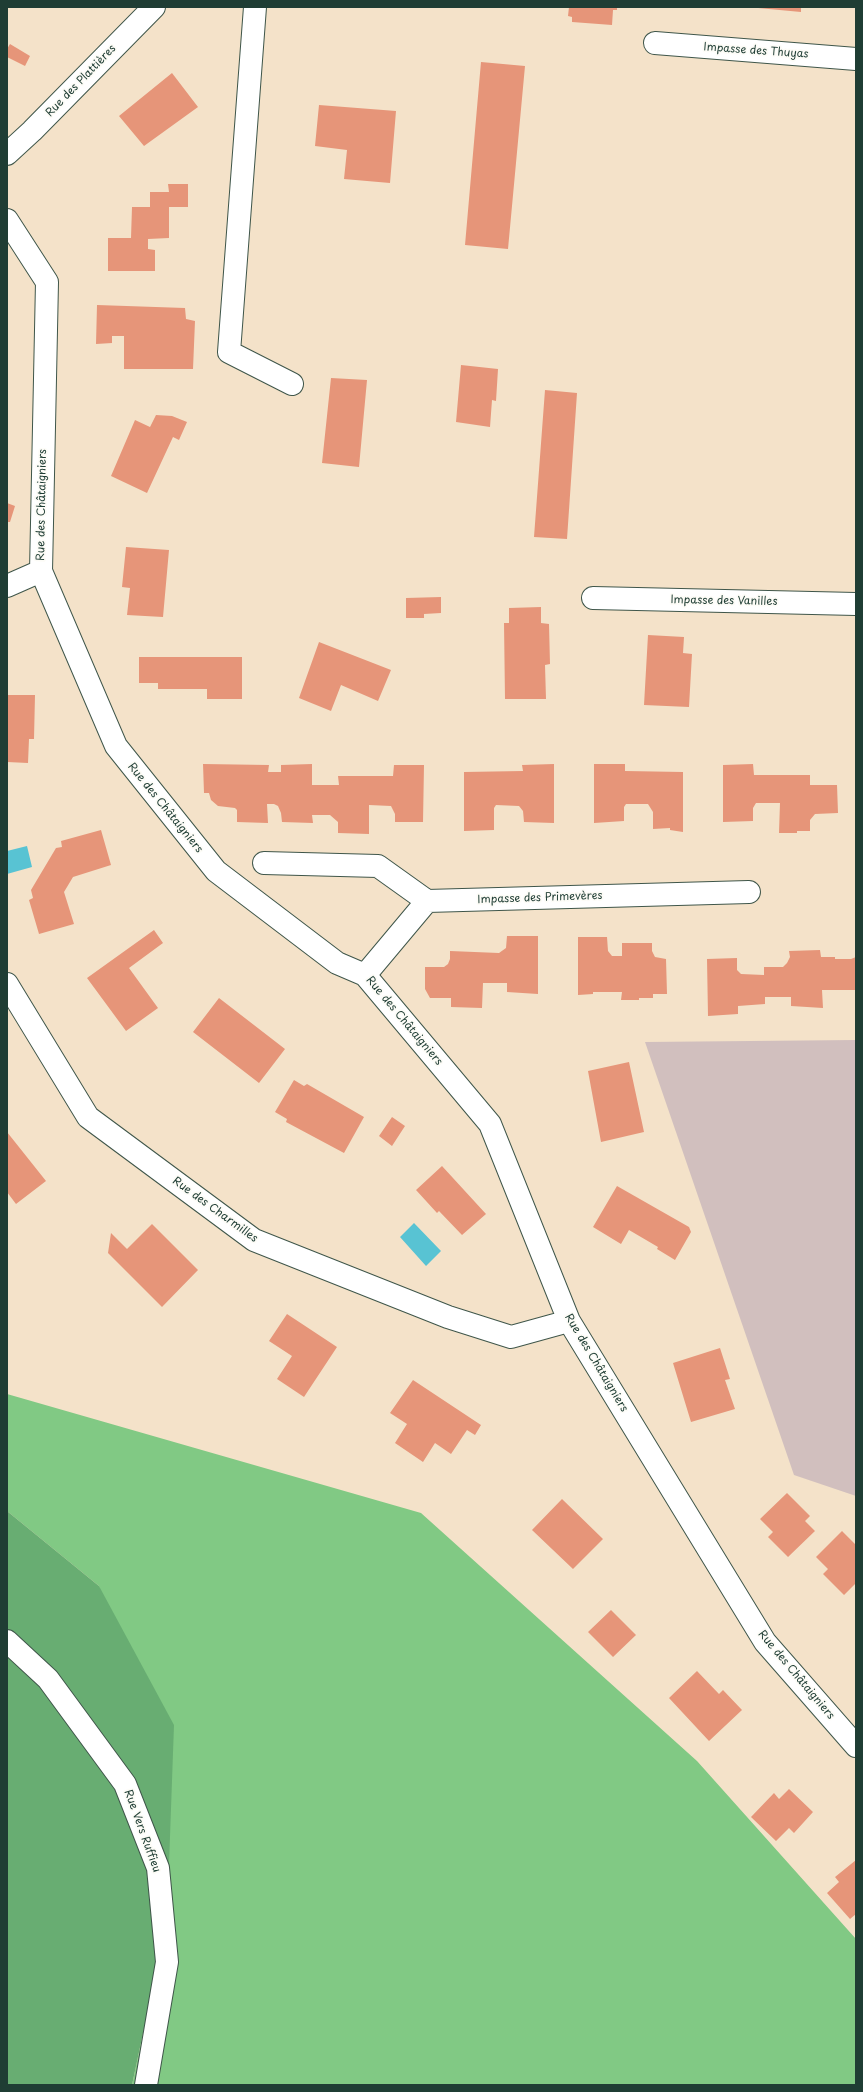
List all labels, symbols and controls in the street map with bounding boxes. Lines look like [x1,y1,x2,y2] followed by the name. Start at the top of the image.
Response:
[703,41,809,61] street label: Impasse des Thuyas
[43,42,119,120] street label: Rue des Plattières
[34,449,50,561] street label: Rue des Châtaigniers
[670,593,778,609] street label: Impasse des Vanilles
[125,760,205,856] street label: Rue des Châtaigniers
[477,889,603,907] street label: Impasse des Primevères
[363,974,445,1068] street label: Rue des Châtaigniers
[170,1175,260,1245] street label: Rue des Charmilles
[562,1312,630,1414] street label: Rue des Châtaigniers
[755,1628,837,1722] street label: Rue des Châtaigniers
[121,1788,163,1874] street label: Rue Vers Ruffieu

